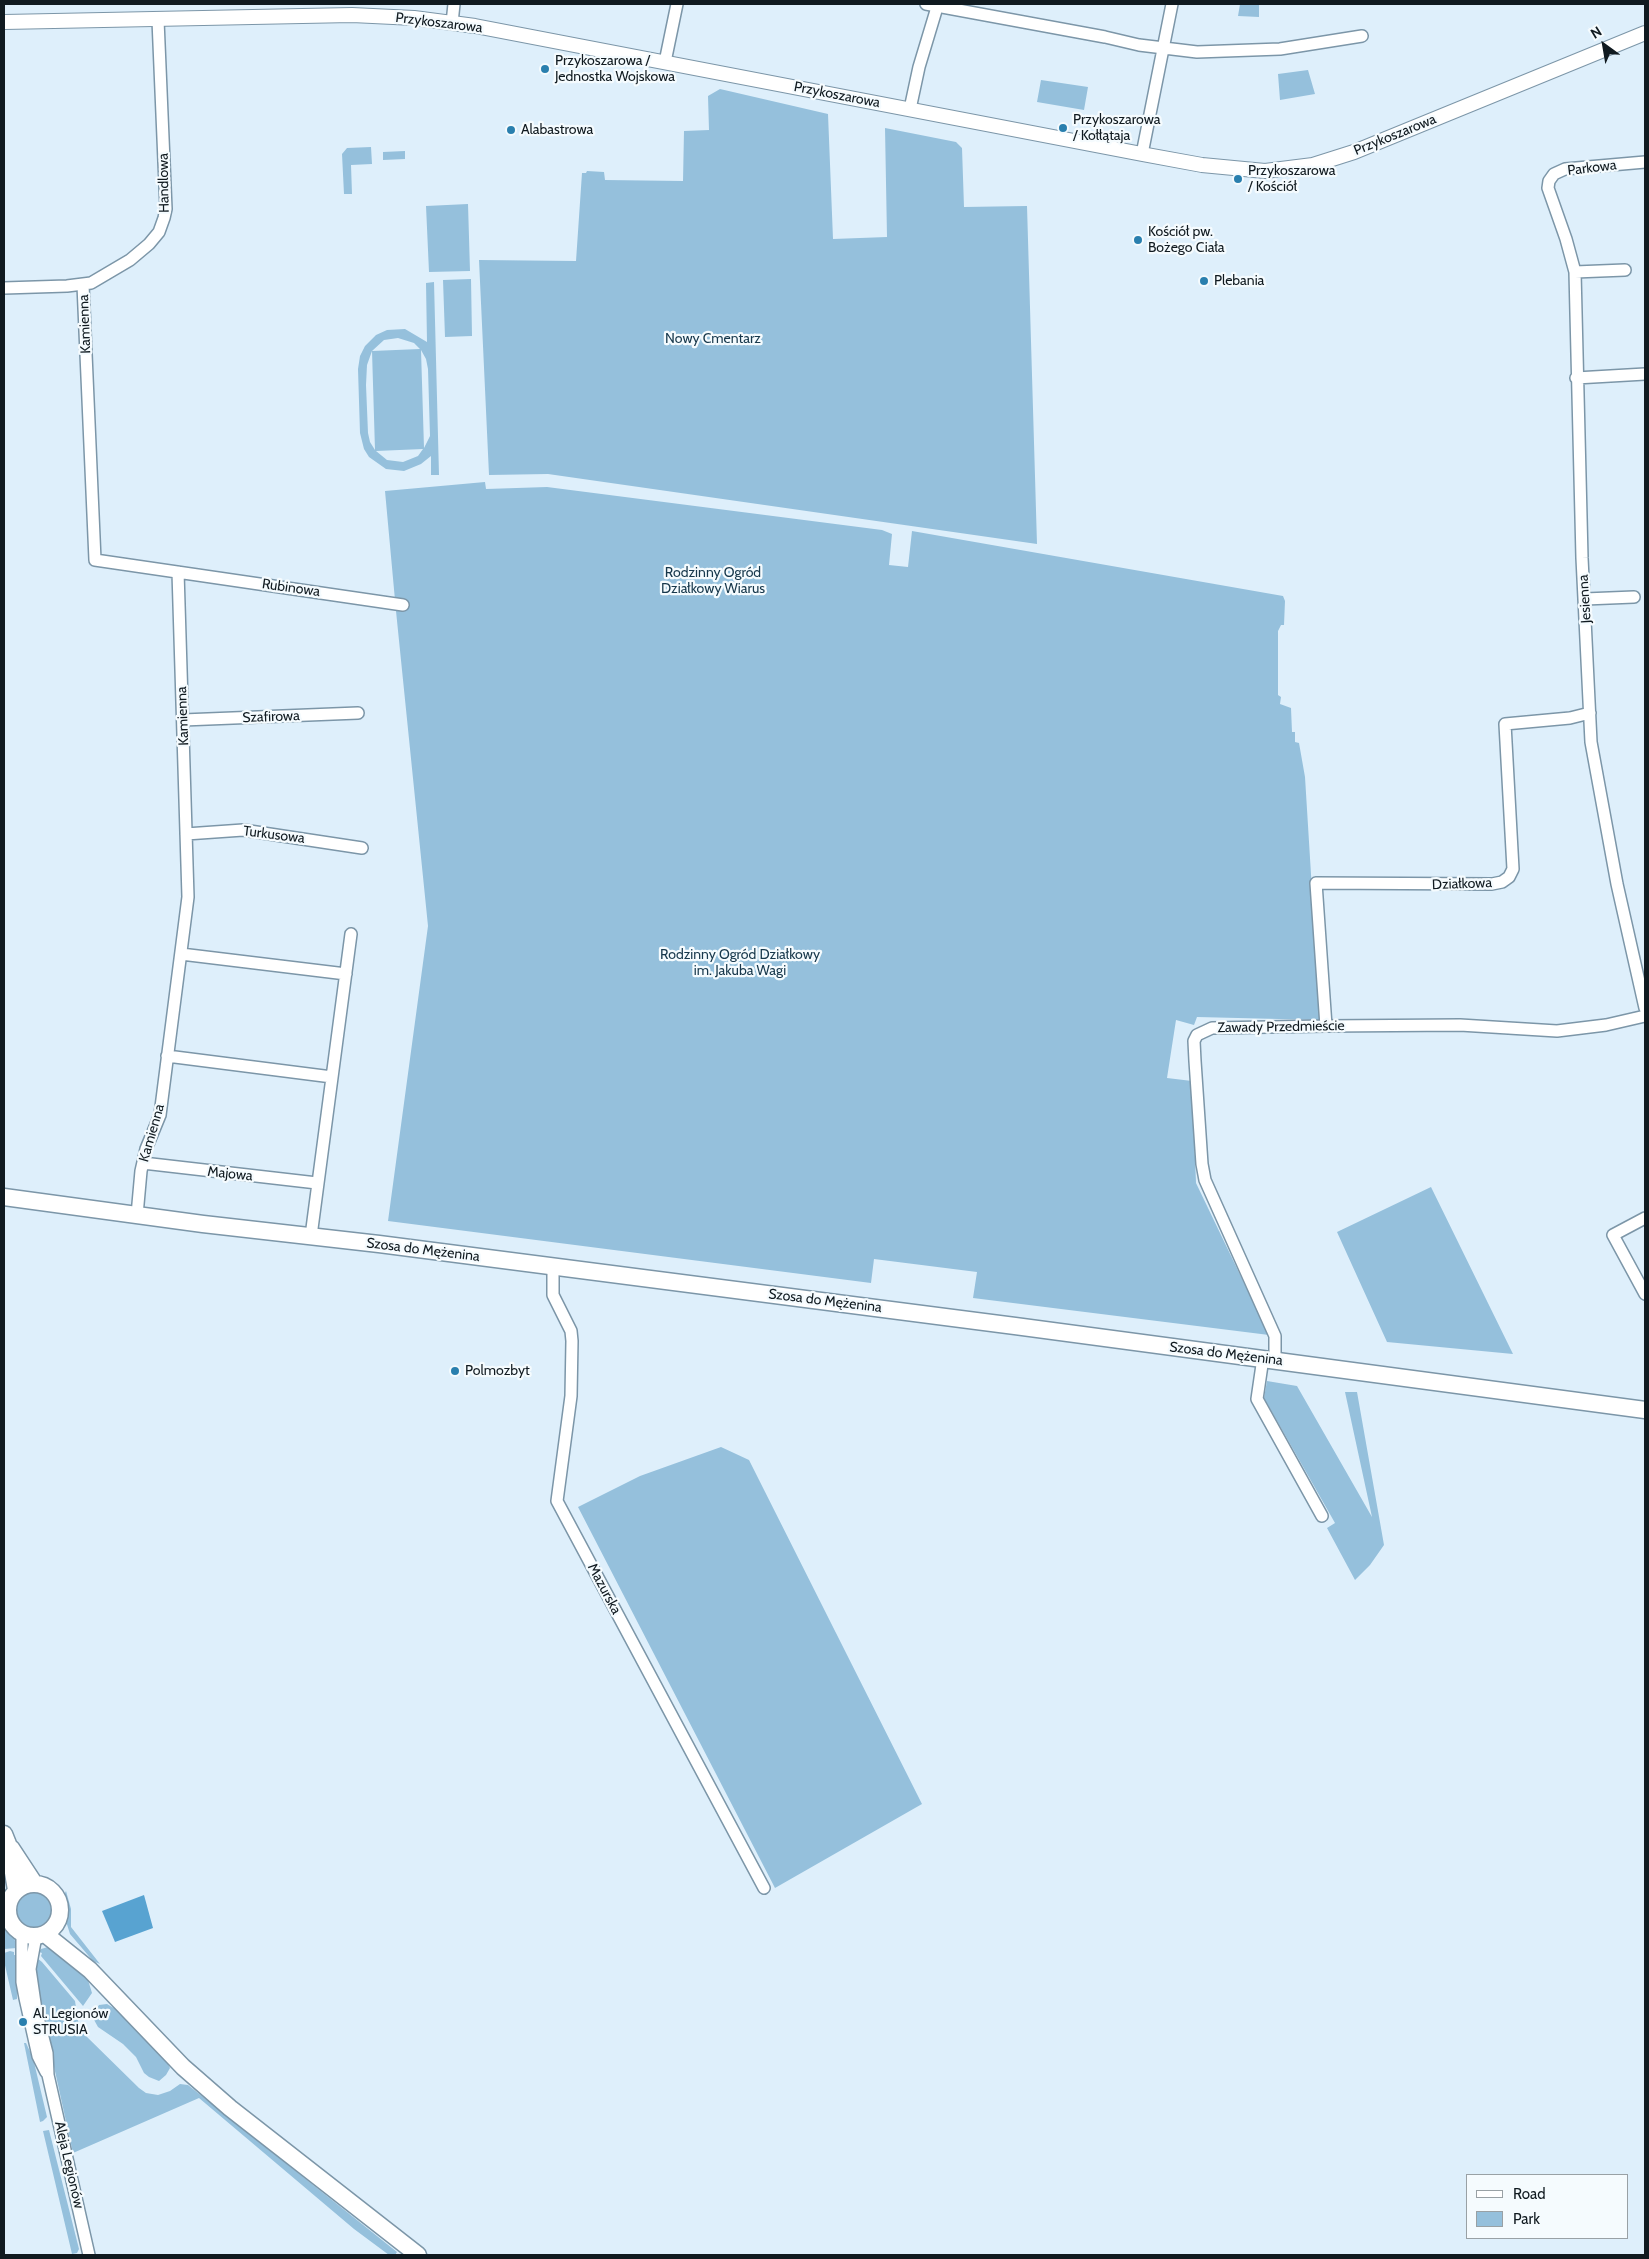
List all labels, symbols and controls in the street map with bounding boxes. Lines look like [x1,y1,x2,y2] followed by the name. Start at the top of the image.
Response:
[395,9,483,37] street label: Przykoszarowa
[1579,20,1629,70] north arrow
[1587,22,1605,43] text: N
[555,53,675,85] place label: Przykoszarowa / Jednostka Wojskowa
[539,63,551,75] marker: Przykoszarowa / Jednostka Wojskowa
[792,78,882,112] street label: Przykoszarowa
[1351,111,1439,159] street label: Przykoszarowa
[1073,112,1160,144] place label: Przykoszarowa / Kołłątaja
[521,122,593,138] place label: Alabastrowa
[1057,122,1069,134] marker: Przykoszarowa / Kołłątaja
[505,124,517,136] marker: Alabastrowa
[155,153,173,213] street label: Handlowa
[1566,157,1618,179] street label: Parkowa
[1248,163,1335,196] place label: Przykoszarowa / Kościół
[1232,173,1244,185] marker: Przykoszarowa / Kościół
[1148,224,1224,256] place label: Kościół pw. Bożego Ciała
[1132,234,1144,246] marker: Kościół pw. Bożego Ciała
[1214,273,1264,289] place label: Plebania
[1198,275,1210,287] marker: Plebania
[76,294,94,354] street label: Kamienna
[665,331,761,347] park label: Nowy Cmentarz
[661,565,765,598] park label: Rodzinny Ogród Działkowy Wiarus
[1575,574,1595,624] street label: Jesienna
[261,576,321,600] street label: Rubinowa
[174,686,192,746] street label: Kamienna
[242,708,300,726] street label: Szafirowa
[242,823,306,847] street label: Turkusowa
[1432,875,1492,893] street label: Działkowa
[660,947,820,980] park label: Rodzinny Ogród Działkowy im. Jakuba Wagi
[1217,1017,1345,1037] street label: Zawady Przedmieście
[136,1102,168,1164] street label: Kamienna
[207,1163,253,1185] street label: Majowa
[365,1235,481,1265] street label: Szosa do Mężenina
[767,1286,883,1316] street label: Szosa do Mężenina
[1168,1339,1284,1369] street label: Szosa do Mężenina
[465,1363,530,1379] place label: Polmozbyt
[449,1365,461,1377] marker: Polmozbyt
[584,1561,624,1617] street label: Mazurska
[33,2006,108,2038] place label: Al. Legionów STRUSIA
[17,2016,29,2028] marker: Al. Legionów STRUSIA
[51,2120,87,2210] street label: Aleja Legionów
[1466,2174,1629,2239] legend
[1513,2185,1546,2203] text: Road
[1513,2210,1540,2228] text: Park

